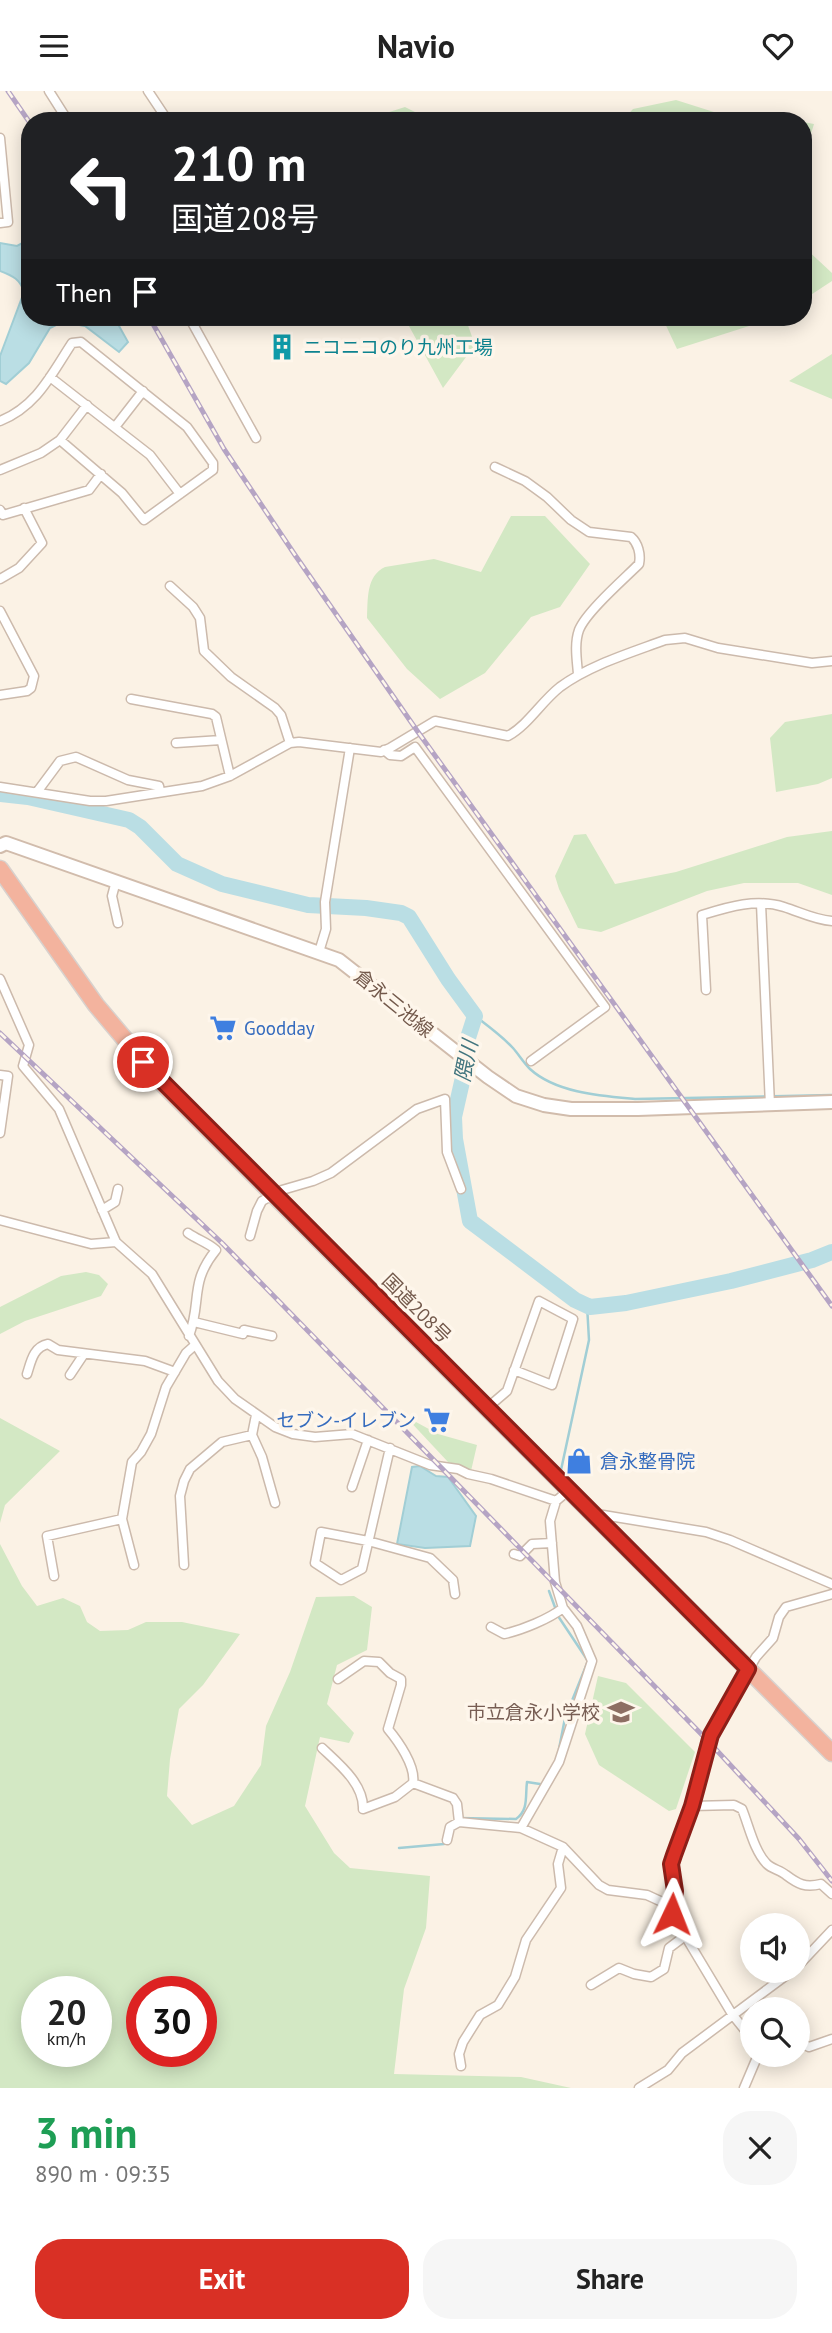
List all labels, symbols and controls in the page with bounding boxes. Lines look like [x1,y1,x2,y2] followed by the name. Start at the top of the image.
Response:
[377,25,455,67] text: Navio
[35,27,73,65] icon: menu
[759,27,797,65] icon: heart
[171,131,306,195] text: 210 m
[56,140,147,231] icon: left
[171,197,319,239] text: 国道208号
[126,273,164,311] icon: arrive
[56,276,112,309] text: Then
[267,332,297,362] building icon: ニコニコのり九州工場
[303,335,493,359] place label: ニコニコのり九州工場
[350,964,438,1042] street label: 倉永三池線
[208,1013,238,1043] supermarket icon: Goodday
[244,1016,315,1040] place label: Goodday
[113,1032,173,1092] pin
[448,1036,484,1084] water label: 隈川
[124,1043,162,1081] icon: arrive
[377,1268,457,1348] street label: 国道208号
[422,1405,452,1435] supermarket icon: セブン-イレブン
[276,1408,416,1432] place label: セブン-イレブン
[564,1446,594,1476] shop icon: 倉永整骨院
[600,1449,695,1473] place label: 倉永整骨院
[606,1697,636,1727] school or university icon: 市立倉永小学校
[467,1700,600,1724] place label: 市立倉永小学校
[635,1877,709,1951] position arrow
[740,1913,810,2067] map controls
[740,1913,810,1983] button: sound
[126,1976,217,2067] speed limit sign: 30
[47,1989,86,2035] text: 20
[740,1997,810,2067] button: search
[47,2027,86,2050] text: km/h
[35,2105,137,2160] text: 3 min
[723,2111,797,2185] button: close
[35,2159,171,2188] text: 890 m · 09:35
[35,2239,409,2319] button: Exit
[423,2239,797,2319] button: Share

